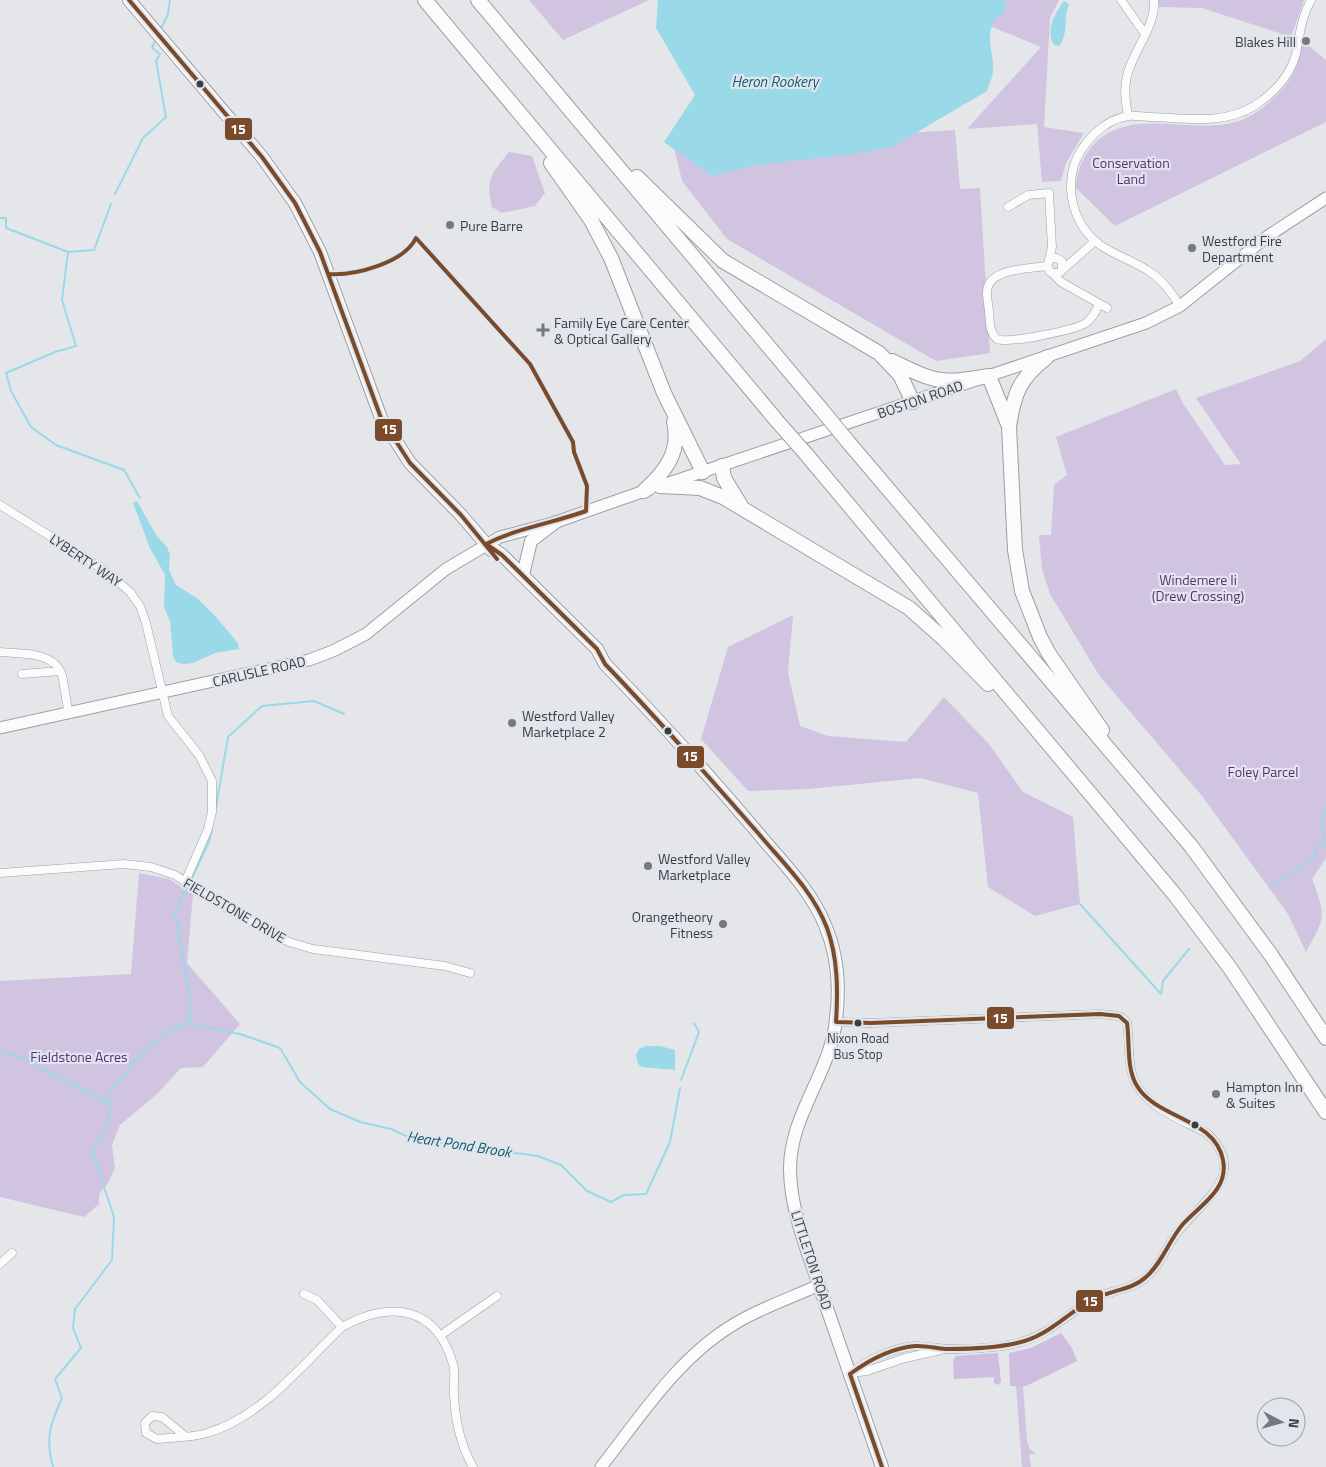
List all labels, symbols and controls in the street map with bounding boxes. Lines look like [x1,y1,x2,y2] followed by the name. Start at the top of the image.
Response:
[1235,31,1296,52] place label: Blakes Hill
[1300,35,1312,47] marker: Blakes Hill
[731,70,821,93] water label: Heron Rookery
[195,79,205,89] unlabelled marker
[224,117,253,141] line badge: 15
[230,118,246,139] text: 15
[1092,152,1170,189] park label: Conservation Land
[460,215,523,236] place label: Pure Barre
[444,219,456,231] marker: Pure Barre
[1202,230,1282,267] place label: Westford Fire Department
[1186,242,1198,254] marker: Westford Fire Department
[554,312,689,349] place label: Family Eye Care Center & Optical Gallery
[536,323,550,337] marker: Family Eye Care Center & Optical Gallery
[874,375,966,423] street label: BOSTON ROAD
[374,418,403,442] line badge: 15
[381,418,397,439] text: 15
[46,528,127,592] street label: LYBERTY WAY
[1152,569,1244,606] park label: Windemere Ii (Drew Crossing)
[210,650,308,692] street label: CARLISLE ROAD
[522,705,615,742] place label: Westford Valley Marketplace 2
[506,717,518,729] marker: Westford Valley Marketplace 2
[663,726,673,736] unlabelled marker
[676,745,705,769] line badge: 15
[682,745,698,766] text: 15
[1228,761,1298,782] park label: Foley Parcel
[658,848,751,885] place label: Westford Valley Marketplace
[642,860,654,872] marker: Westford Valley Marketplace
[180,872,290,948] street label: FIELDSTONE DRIVE
[632,906,713,943] place label: Orangetheory Fitness
[717,918,729,930] marker: Orangetheory Fitness
[986,1006,1015,1030] line badge: 15
[992,1007,1008,1028] text: 15
[853,1018,863,1028] marker: Nixon Road Bus Stop
[827,1028,889,1064] place label: Nixon Road Bus Stop
[30,1046,128,1067] park label: Fieldstone Acres
[1226,1076,1303,1113] place label: Hampton Inn & Suites
[1210,1088,1222,1100] marker: Hampton Inn & Suites
[1190,1120,1200,1130] unlabelled marker
[405,1124,515,1164] water label: Heart Pond Brook
[786,1208,838,1312] street label: LITTLETON ROAD
[1075,1289,1104,1313] line badge: 15
[1082,1290,1098,1311] text: 15
[1256,1397,1306,1447] north arrow
[1283,1417,1305,1429] text: N

